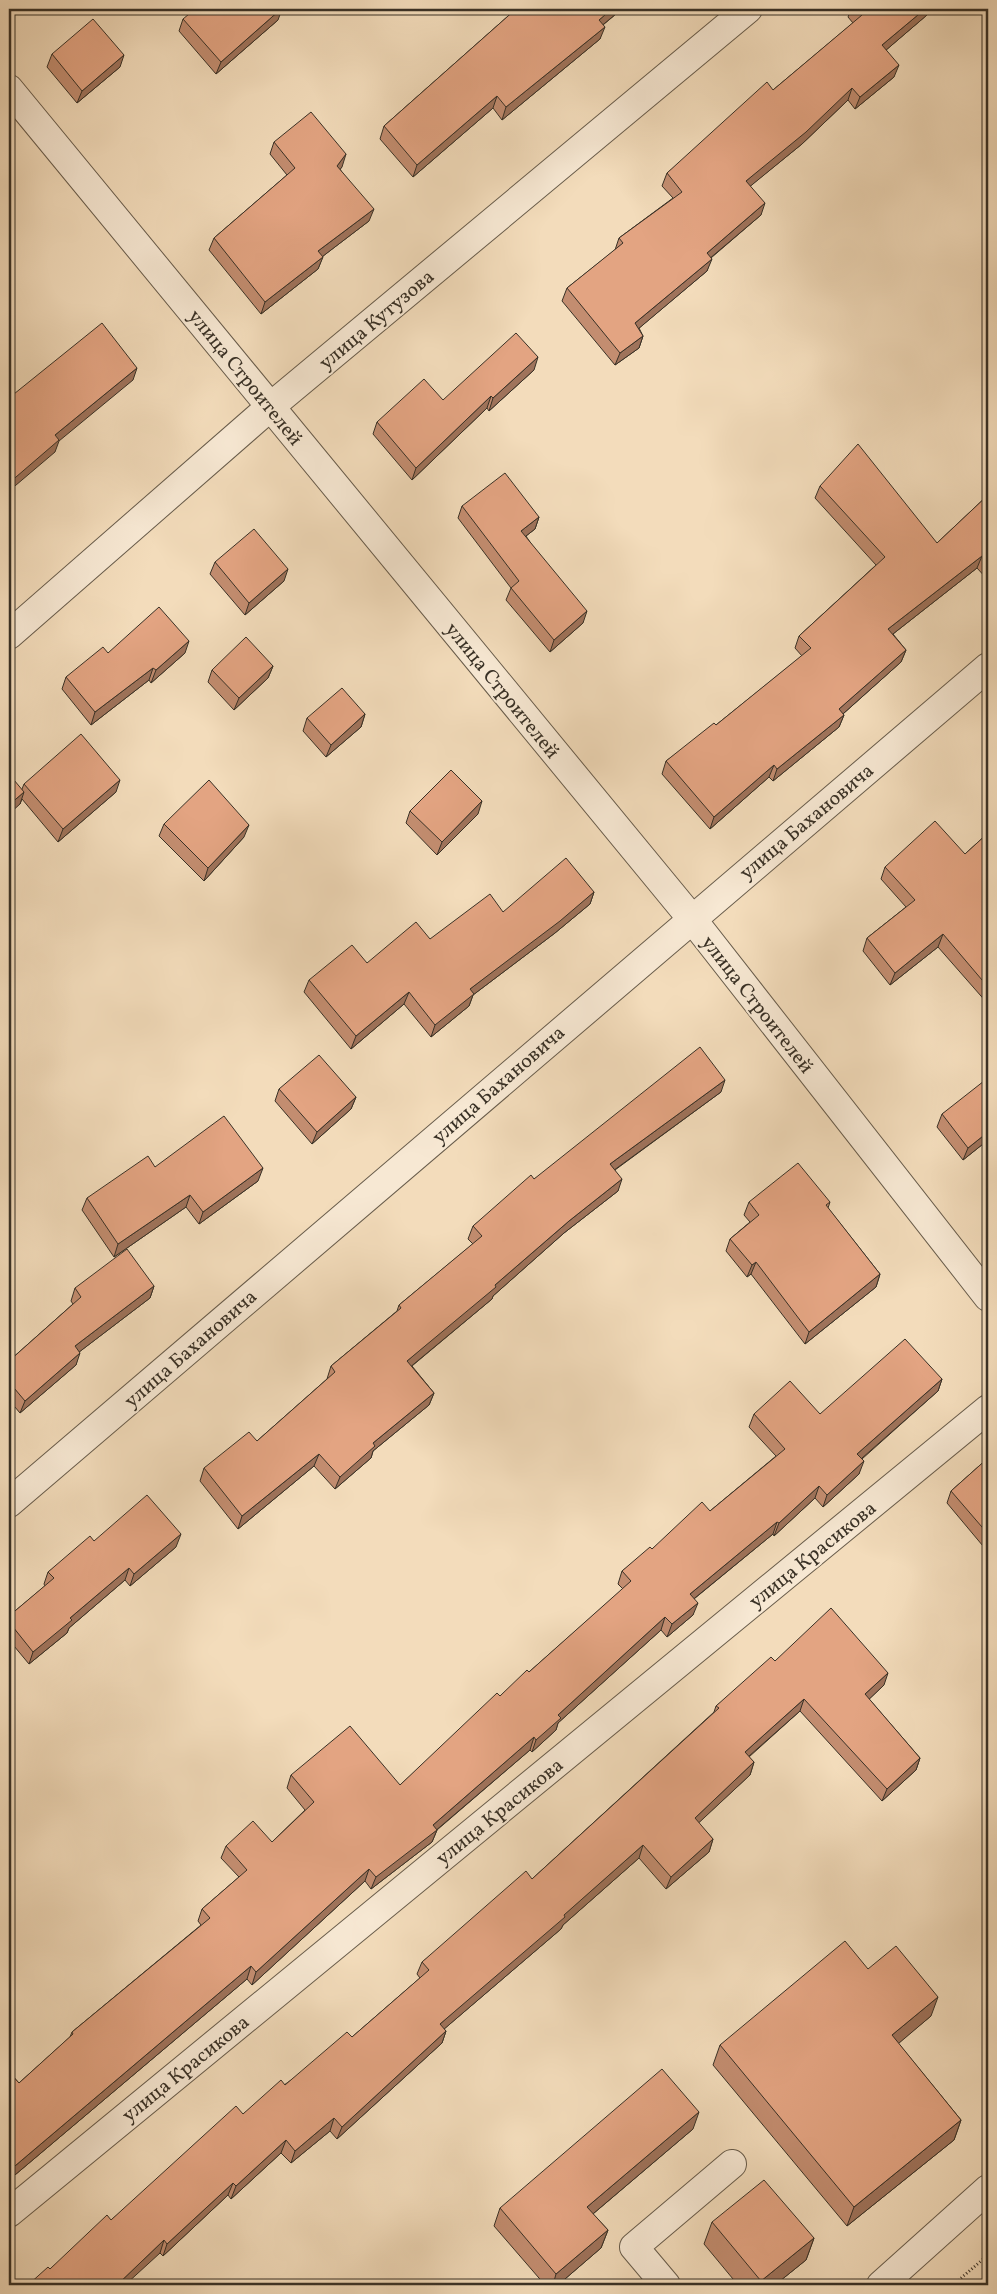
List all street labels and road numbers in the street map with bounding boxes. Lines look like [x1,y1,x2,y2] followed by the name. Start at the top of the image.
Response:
[314,264,441,377] street label: улица Кутузова
[181,304,308,452] street label: улица Строителей
[438,617,565,765] street label: улица Строителей
[734,758,881,887] street label: улица Бахановича
[694,930,819,1080] street label: улица Строителей
[427,1020,572,1151] street label: улица Бахановича
[119,1284,264,1415] street label: улица Бахановича
[743,1495,883,1616] street label: улица Красикова
[430,1752,570,1873] street label: улица Красикова
[116,2009,256,2130] street label: улица Красикова

